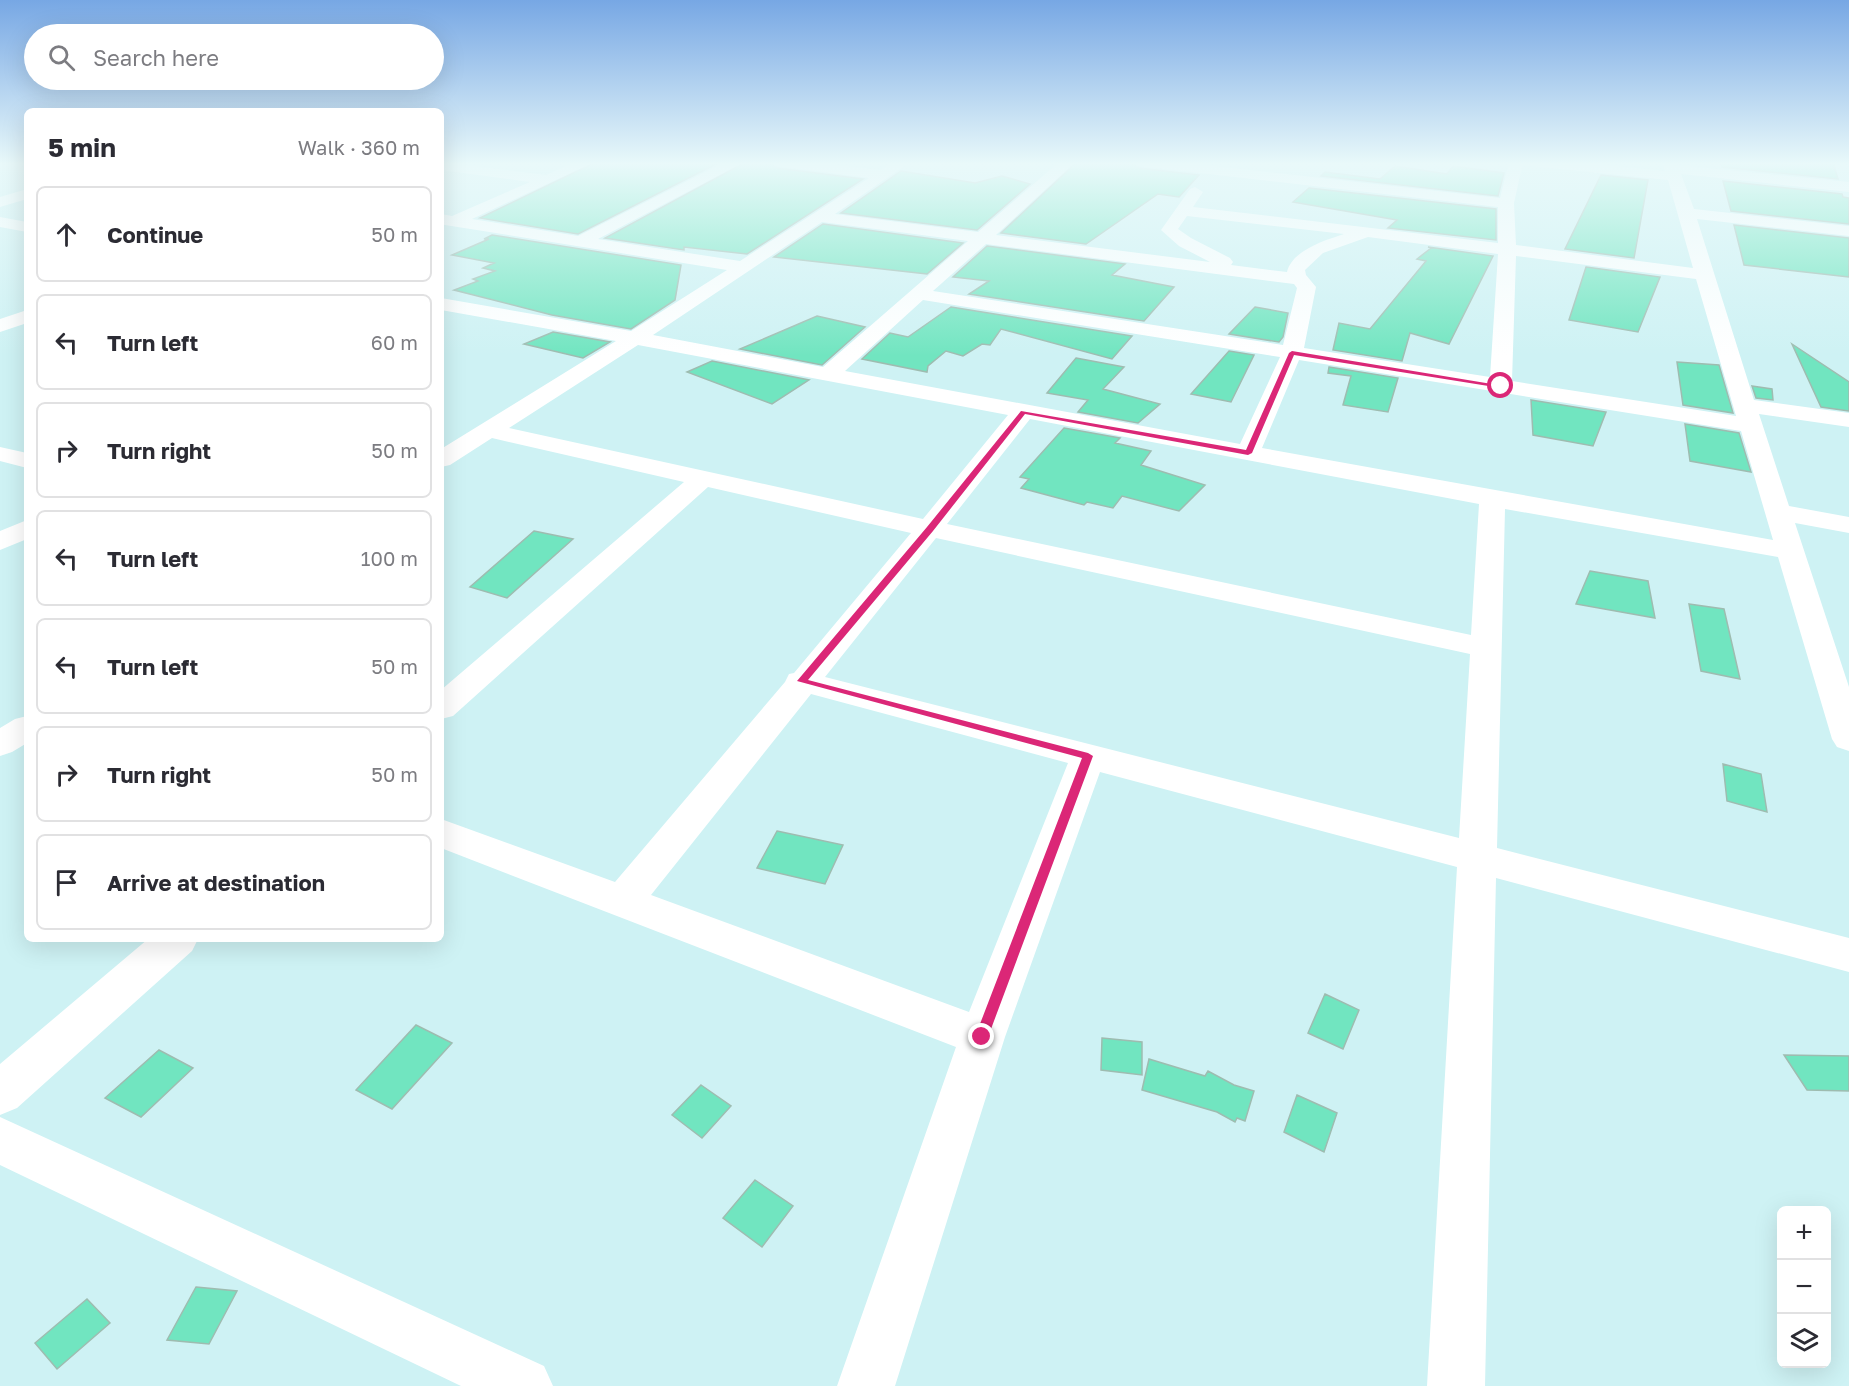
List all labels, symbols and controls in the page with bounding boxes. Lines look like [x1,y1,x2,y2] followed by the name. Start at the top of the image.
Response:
[24,24,444,90] search box
[45,41,78,74] icon: search
[93,44,219,71] text: Search here
[48,132,116,163] text: 5 min
[298,135,420,159] text: Walk · 360 m
[50,218,83,251] icon: ahead
[107,221,203,248] text: Continue
[371,222,418,246] text: 50 m
[50,326,83,359] icon: left
[107,329,198,356] text: Turn left
[371,330,418,354] text: 60 m
[1487,372,1513,398] route start
[50,434,83,467] icon: right
[107,437,211,464] text: Turn right
[371,438,418,462] text: 50 m
[50,542,83,575] icon: left
[107,545,198,572] text: Turn left
[361,546,418,570] text: 100 m
[50,650,83,683] icon: left
[107,653,198,680] text: Turn left
[371,654,418,678] text: 50 m
[50,758,83,791] icon: right
[107,761,211,788] text: Turn right
[371,762,418,786] text: 50 m
[50,866,83,899] icon: arrive
[107,869,325,896] text: Arrive at destination
[968,1023,994,1049] route end
[1777,1206,1831,1368] map controls
[1777,1206,1831,1260] button: +
[1777,1260,1831,1314] button: −
[1777,1314,1831,1368] button: layers

